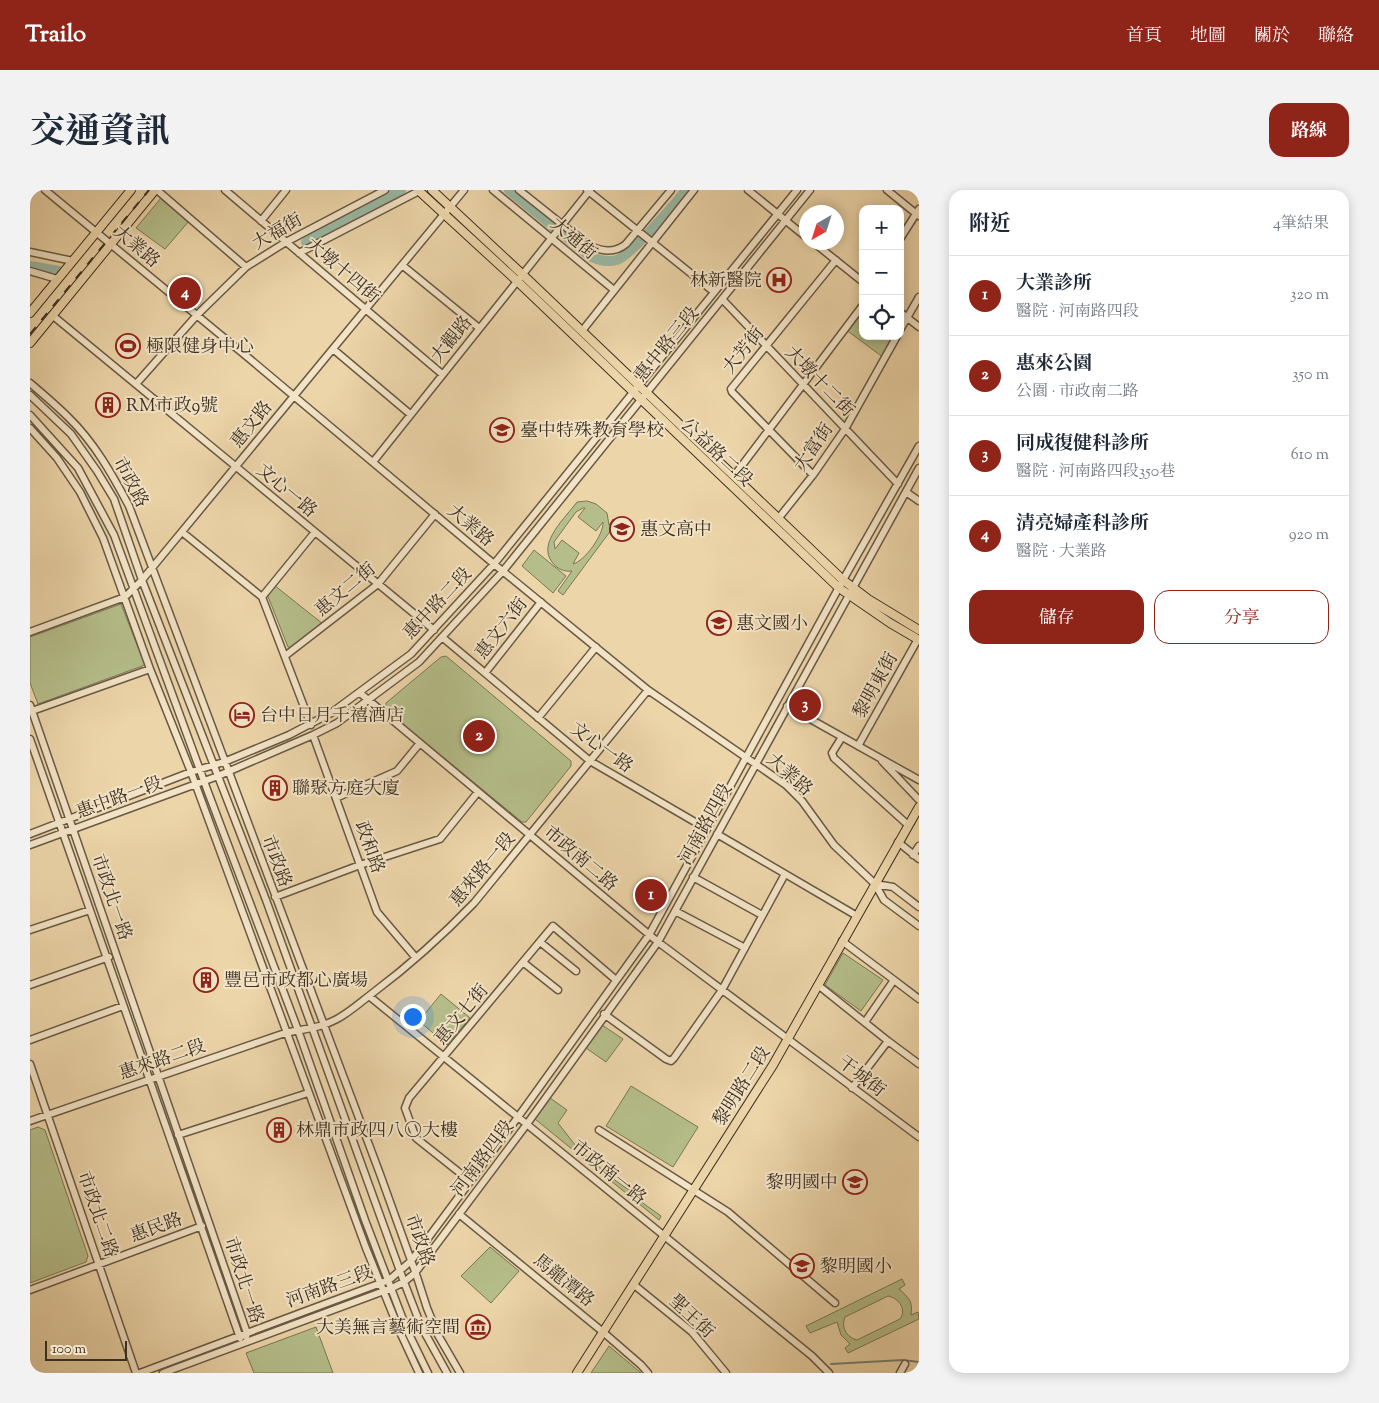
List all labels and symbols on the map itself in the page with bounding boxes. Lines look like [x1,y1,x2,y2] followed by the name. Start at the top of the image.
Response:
[799,205,844,250] north arrow
[248,208,308,257] street label: 大福街
[544,212,602,267] street label: 大通街
[107,220,165,275] street label: 大業路
[299,233,385,310] street label: 大墩十四街
[766,267,792,293] hospital icon: 林新醫院
[690,269,762,295] place label: 林新醫院
[169,274,201,312] pin: 4
[629,302,706,388] street label: 惠中路三段
[425,311,480,369] street label: 大觀路
[717,322,772,380] street label: 大芳街
[115,333,141,359] sports icon: 極限健身中心
[146,335,254,361] place label: 極限健身中心
[778,341,859,424] street label: 大墩十二街
[95,392,121,418] building icon: RM市政9號
[126,394,218,420] place label: RM市政9號
[225,396,280,454] street label: 惠文路
[674,413,757,494] street label: 公益路二段
[489,417,515,443] school or university icon: 臺中特殊教育學校
[520,419,664,445] place label: 臺中特殊教育學校
[789,419,841,478] street label: 大富街
[105,453,153,513] street label: 市政路
[250,458,322,525] street label: 文心一路
[441,499,499,554] street label: 大業路
[609,516,635,542] school or university icon: 惠文高中
[640,518,712,544] place label: 惠文高中
[310,557,382,624] street label: 惠文二街
[398,563,479,646] street label: 惠中路二段
[470,593,535,666] street label: 惠文六街
[706,610,732,636] school or university icon: 惠文國小
[736,612,808,638] place label: 惠文國小
[848,648,906,724] street label: 黎明東街
[789,686,821,724] pin: 3
[229,702,255,728] hotel icon: 台中日月千禧酒店
[260,704,404,730] place label: 台中日月千禧酒店
[463,717,495,755] pin: 2
[564,717,638,780] street label: 文心一路
[760,748,818,803] street label: 大業路
[73,771,166,826] street label: 惠中路一段
[262,775,288,801] building icon: 聯聚方庭大廈
[292,777,400,803] place label: 聯聚方庭大廈
[674,779,740,871] street label: 河南路四段
[347,818,390,878] street label: 政和路
[537,821,623,898] street label: 市政南二路
[445,827,522,913] street label: 惠來路一段
[253,832,297,892] street label: 市政路
[83,851,137,944] street label: 市政北一路
[635,876,667,914] pin: 1
[193,967,219,993] building icon: 豐邑市政都心廣場
[224,969,368,995] place label: 豐邑市政都心廣場
[429,979,496,1051] street label: 惠文七街
[400,1004,426,1030] your location
[116,1034,209,1088] street label: 惠來路二段
[708,1042,778,1132] street label: 黎明路二段
[831,1051,890,1104] street label: 干城街
[446,1115,521,1203] street label: 河南路四段
[266,1117,292,1143] building icon: 林鼎市政四八〇大樓
[296,1119,458,1145] place label: 林鼎市政四八〇大樓
[565,1135,651,1212] street label: 市政南一路
[69,1168,123,1261] street label: 市政北二路
[842,1169,868,1195] school or university icon: 黎明國中
[766,1171,838,1197] place label: 黎明國中
[127,1207,187,1250] street label: 惠民路
[397,1211,440,1271] street label: 市政路
[216,1234,268,1327] street label: 市政北一路
[527,1249,599,1314] street label: 馬龍潭路
[789,1253,815,1279] school or university icon: 黎明國小
[820,1255,892,1281] place label: 黎明國小
[283,1260,376,1315] street label: 河南路三段
[662,1290,719,1345] street label: 聖王街
[465,1314,491,1340] museum icon: 大美無言藝術空間
[316,1316,460,1342] place label: 大美無言藝術空間
[45,1338,128,1361] scale bar

